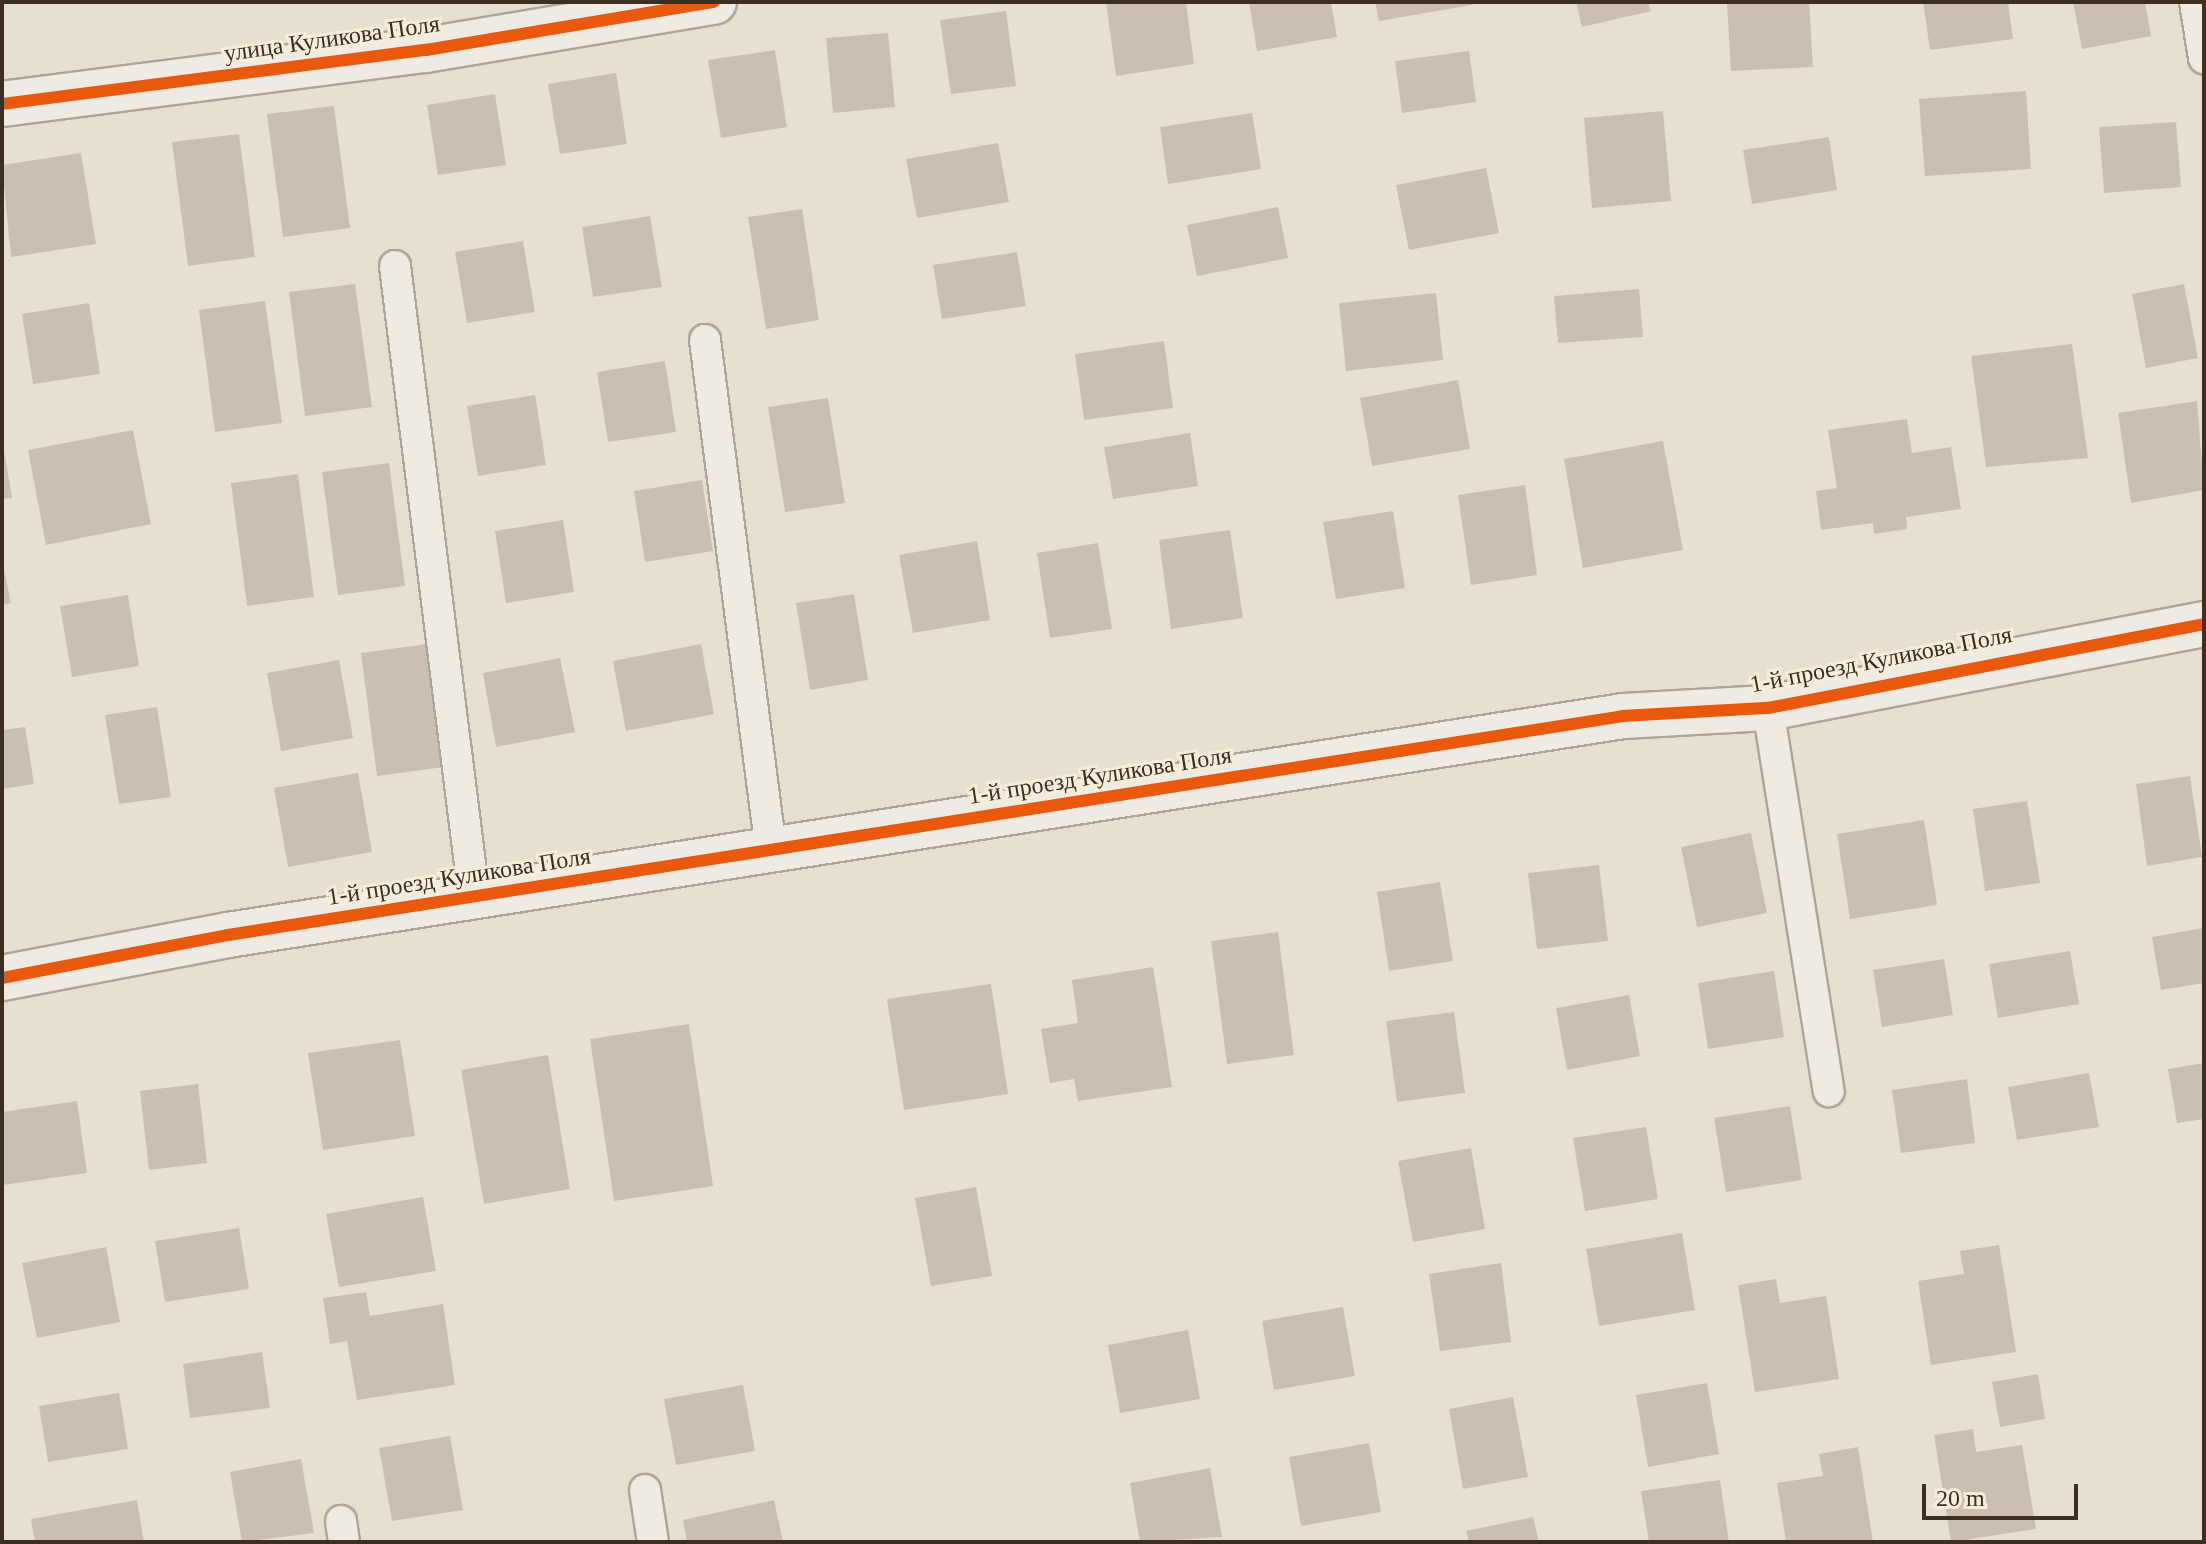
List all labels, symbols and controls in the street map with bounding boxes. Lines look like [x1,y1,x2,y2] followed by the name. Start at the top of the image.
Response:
[222,10,442,68] street label: улица Куликова Поля
[1748,620,2014,700] street label: 1-й проезд Куликова Поля
[966,741,1234,811] street label: 1-й проезд Куликова Поля
[325,842,593,912] street label: 1-й проезд Куликова Поля
[1926,1468,2082,1518] scale bar
[1936,1485,1985,1511] text: 20 m

